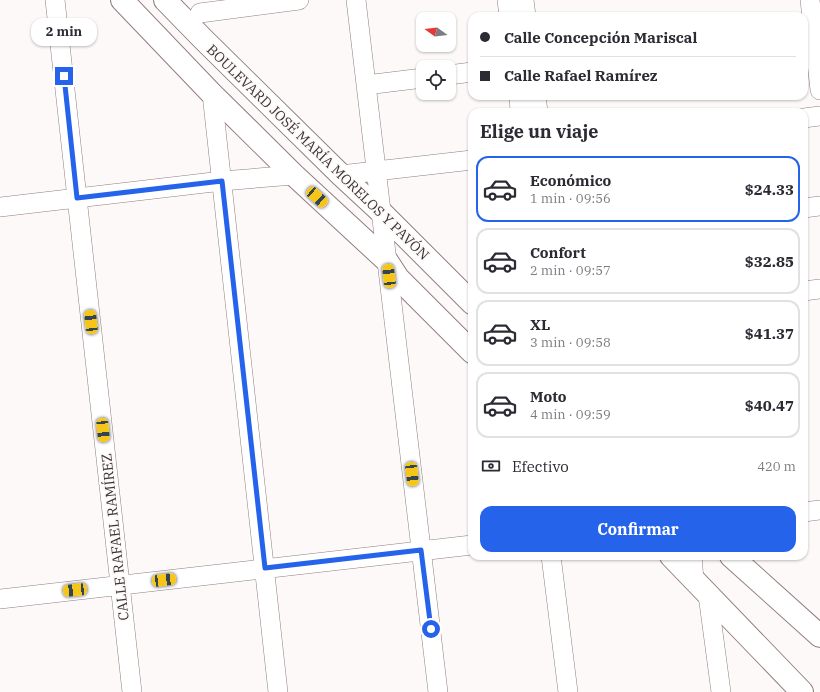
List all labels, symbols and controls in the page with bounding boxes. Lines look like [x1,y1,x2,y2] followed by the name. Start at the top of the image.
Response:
[416,12,456,52] north arrow
[416,12,456,100] map controls
[31,18,97,46] callout: 2 min
[46,23,82,40] text: 2 min
[504,28,697,47] text: Calle Concepción Mariscal
[203,40,434,264] street label: BOULEVARD JOSÉ MARÍA MORELOS Y PAVÓN
[416,60,456,100] button: locate
[504,66,658,85] text: Calle Rafael Ramírez
[55,67,73,85] route end
[480,120,598,143] text: Elige un viaje
[482,171,518,207] icon: car
[530,171,611,190] text: Económico
[745,180,794,199] text: $24.33
[304,185,330,209] car
[530,190,611,207] text: 1 min · 09:56
[482,243,518,279] icon: car
[530,243,586,262] text: Confort
[745,252,794,271] text: $32.85
[530,262,611,279] text: 2 min · 09:57
[382,263,396,289] car
[84,309,98,335] car
[482,315,518,351] icon: car
[530,315,550,334] text: XL
[745,324,794,343] text: $41.37
[530,334,611,351] text: 3 min · 09:58
[482,387,518,423] icon: car
[530,387,567,406] text: Moto
[745,396,794,415] text: $40.47
[530,406,611,423] text: 4 min · 09:59
[96,417,110,443] car
[96,452,133,622] street label: CALLE RAFAEL RAMÍREZ
[480,455,502,477] icon: cash
[512,457,569,476] text: Efectivo
[757,458,796,475] text: 420 m
[405,461,419,487] car
[480,506,796,552] button: Confirmar
[151,573,177,587] car
[62,583,88,597] car
[422,620,440,638] route start

